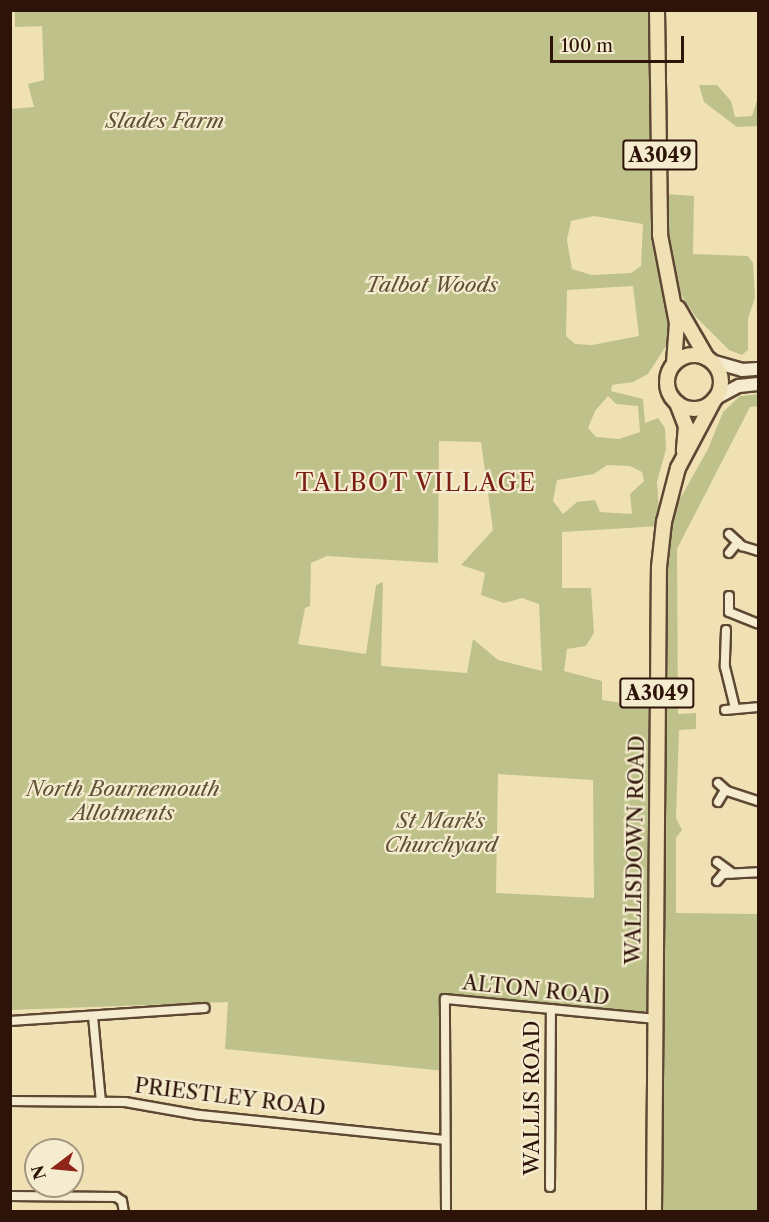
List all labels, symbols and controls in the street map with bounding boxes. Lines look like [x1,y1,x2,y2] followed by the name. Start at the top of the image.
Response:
[553,24,686,62] scale bar
[561,35,613,57] text: 100 m
[106,108,224,134] park label: Slades Farm
[621,138,699,172] road number: A3049
[366,272,498,298] park label: Talbot Woods
[295,469,537,497] district label: TALBOT VILLAGE
[618,676,696,710] road number: A3049
[620,735,650,965] street label: WALLISDOWN ROAD
[26,776,220,826] park label: North Bournemouth Allotments
[385,808,497,858] park label: St Mark's Churchyard
[461,970,611,1010] street label: ALTON ROAD
[519,1020,545,1176] street label: WALLIS ROAD
[133,1073,327,1121] street label: PRIESTLEY ROAD
[24,1138,84,1198] north arrow
[27,1163,50,1182] text: N

